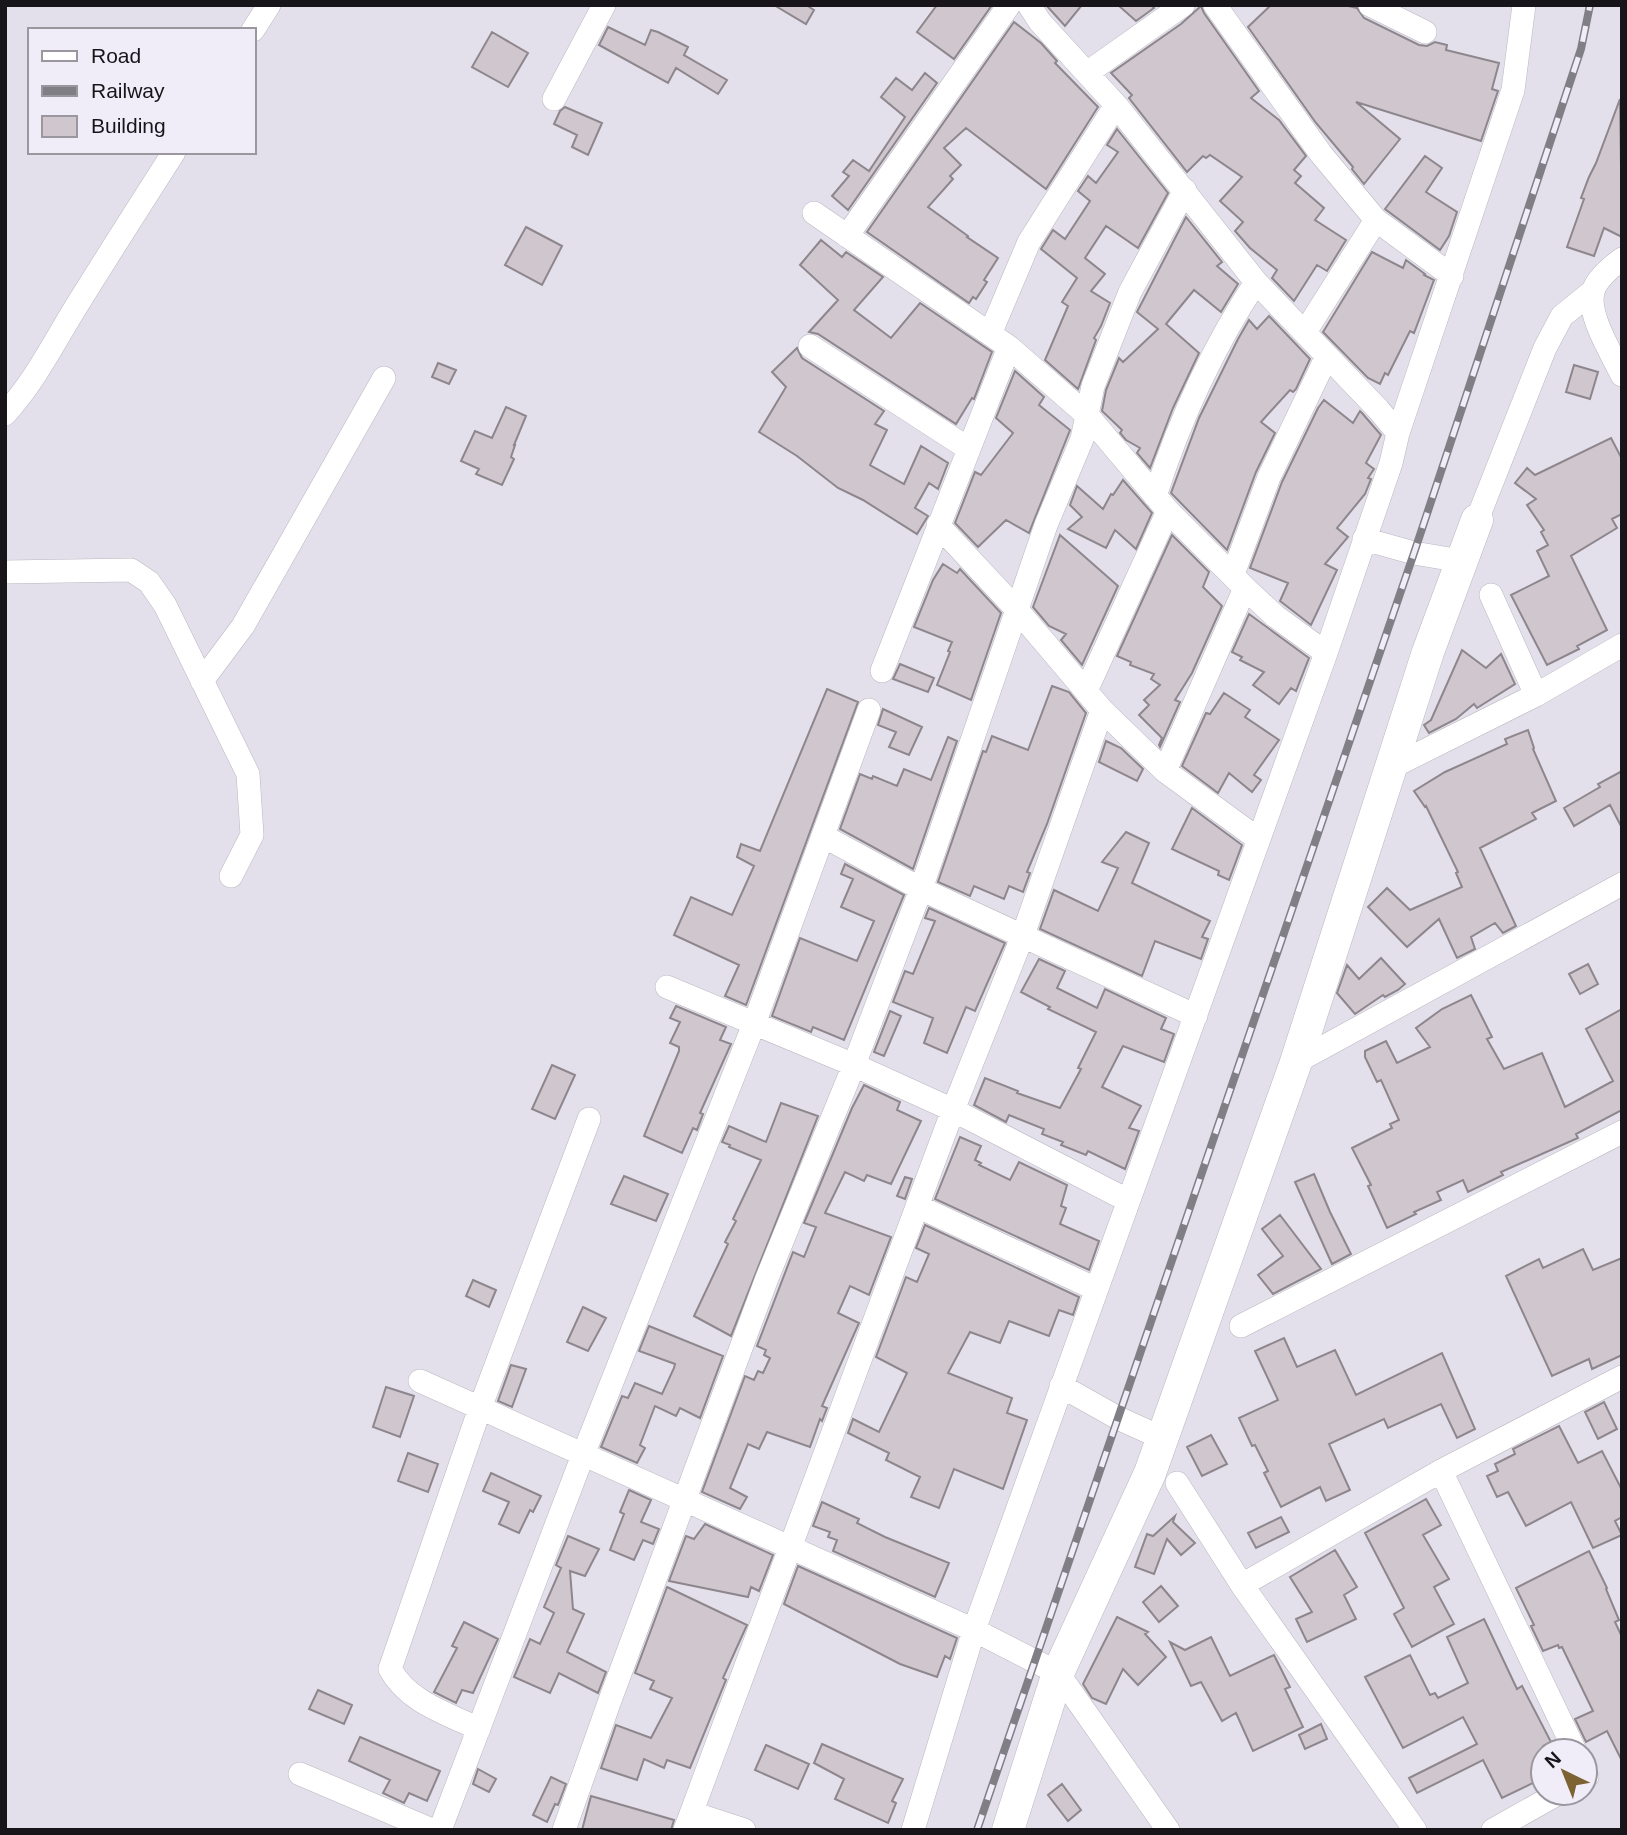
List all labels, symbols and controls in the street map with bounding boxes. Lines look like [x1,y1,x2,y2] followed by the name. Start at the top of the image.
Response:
[28,28,256,154] legend
[91,44,141,67] text: Road
[91,79,165,102] text: Railway
[91,114,166,137] text: Building
[1529,1737,1599,1807] north arrow
[1541,1748,1565,1772] text: N

